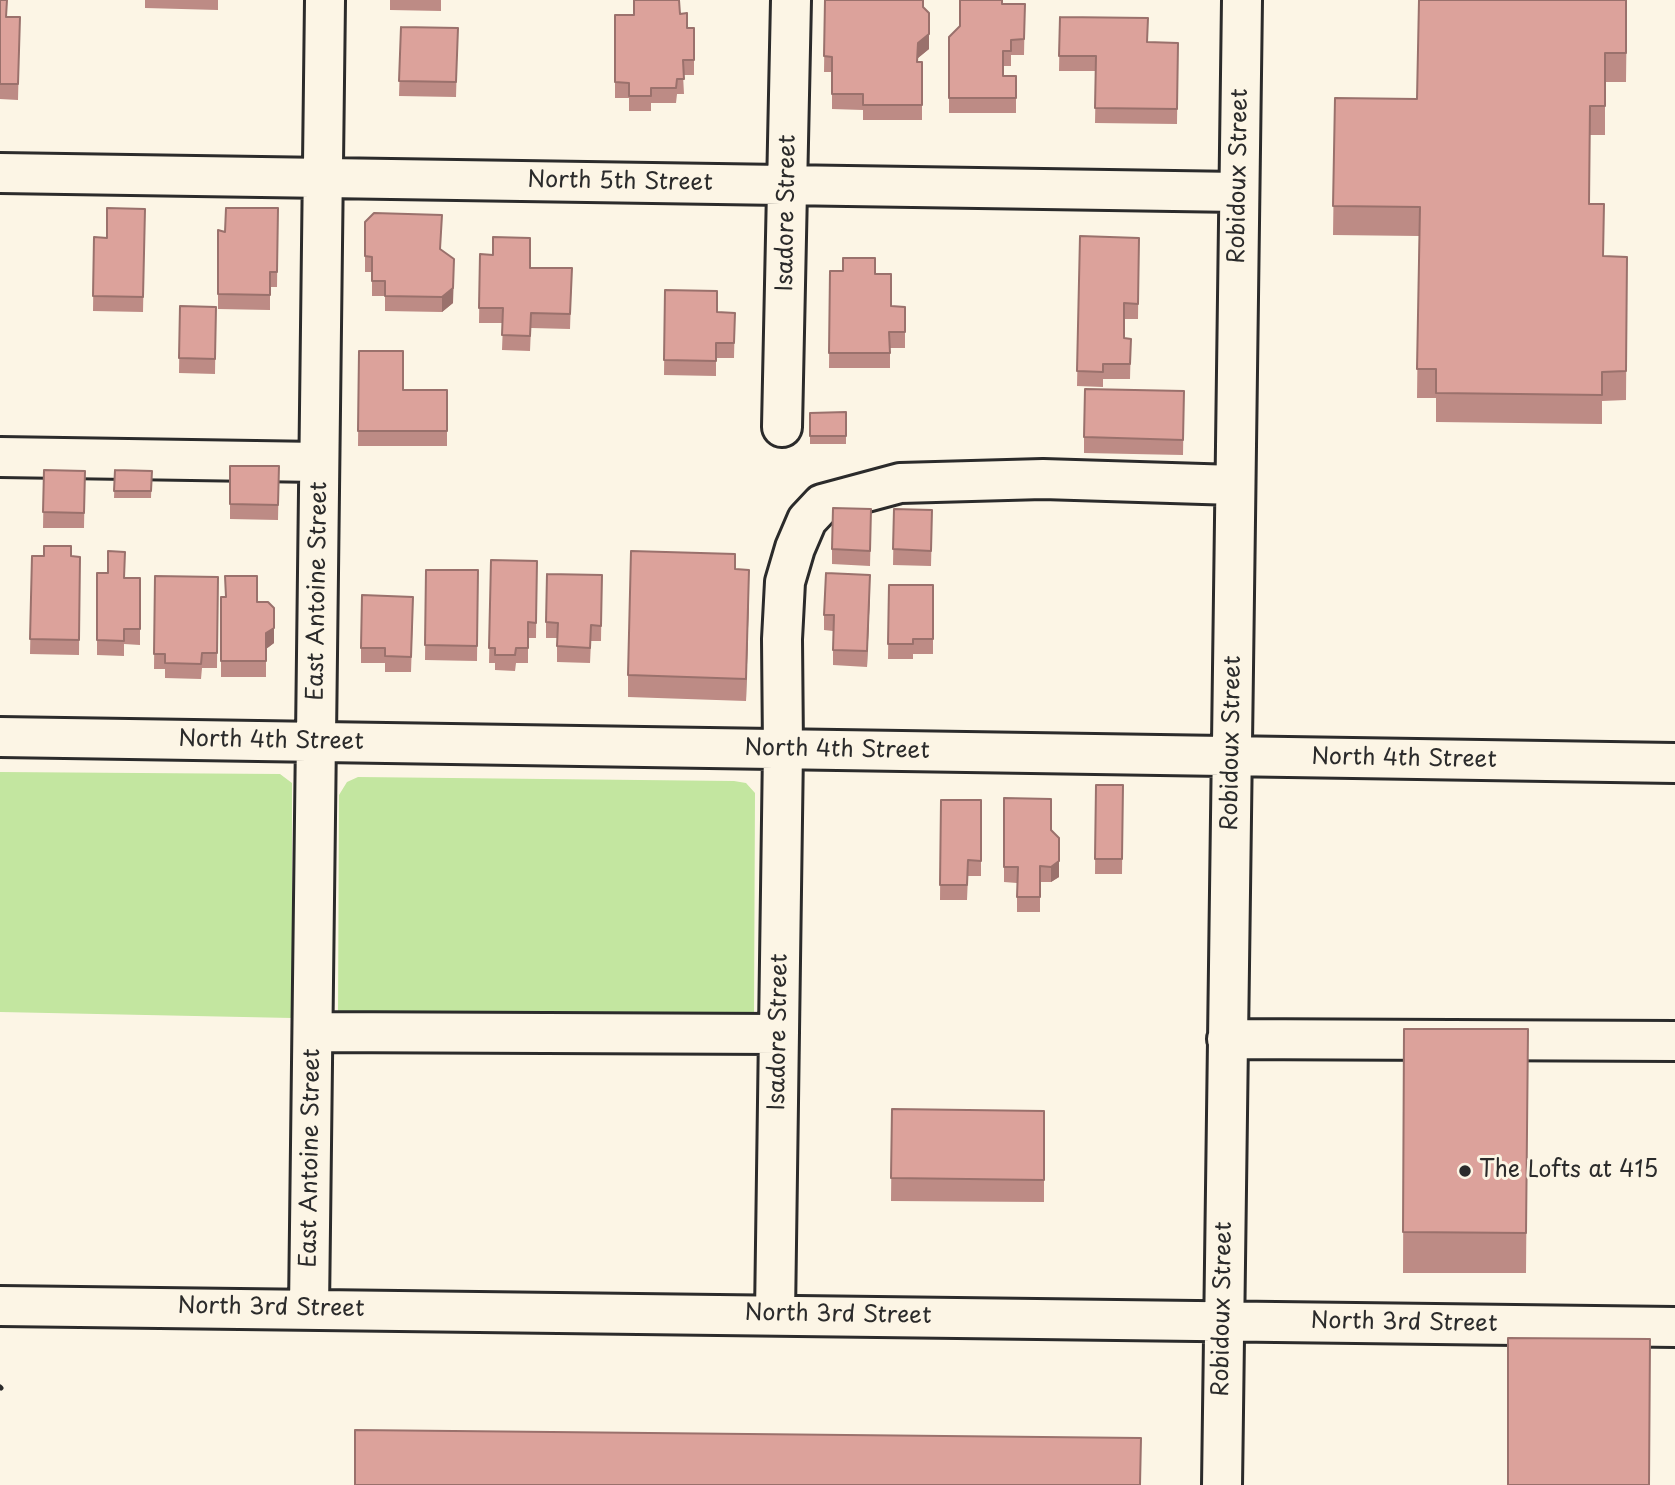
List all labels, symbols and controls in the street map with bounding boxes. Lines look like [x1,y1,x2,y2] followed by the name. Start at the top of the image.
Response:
[1224,88,1254,264] street label: Robidoux Street
[772,134,802,292] street label: Isadore Street
[527,167,713,197] street label: North 5th Street
[302,481,334,701] street label: East Antoine Street
[1217,655,1247,831] street label: Robidoux Street
[178,726,364,756] street label: North 4th Street
[744,735,930,765] street label: North 4th Street
[1311,744,1497,774] street label: North 4th Street
[764,953,794,1111] street label: Isadore Street
[295,1048,327,1268] street label: East Antoine Street
[1479,1157,1658,1185] place label: The Lofts at 415
[1457,1163,1473,1179] marker: The Lofts at 415
[1208,1221,1238,1397] street label: Robidoux Street
[177,1293,365,1323] street label: North 3rd Street
[744,1300,932,1330] street label: North 3rd Street
[1310,1308,1498,1338] street label: North 3rd Street

